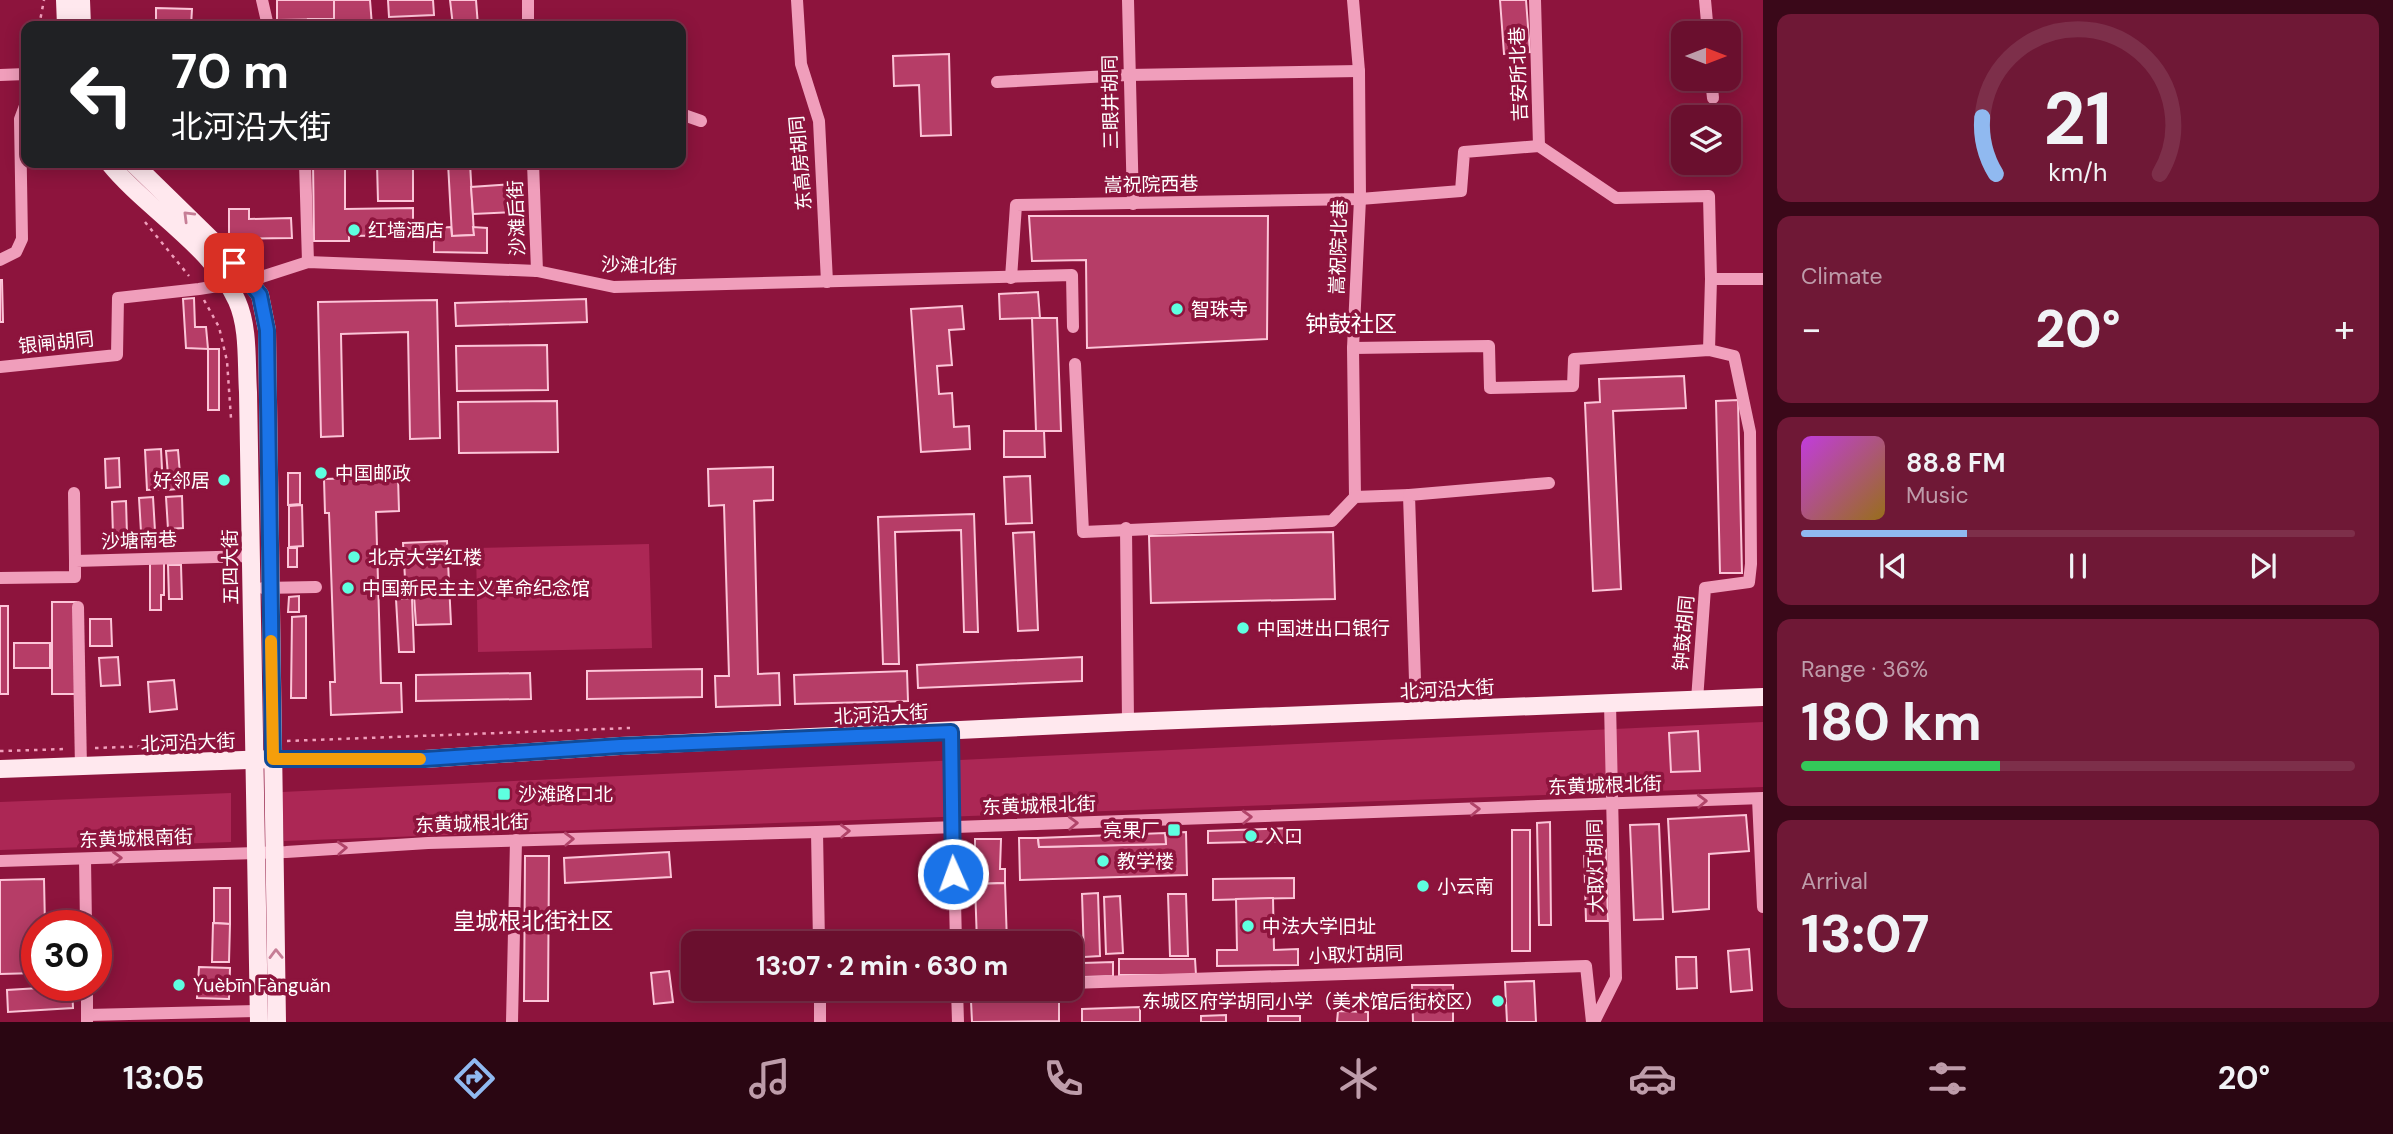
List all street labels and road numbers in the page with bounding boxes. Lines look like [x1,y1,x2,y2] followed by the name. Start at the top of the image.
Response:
[1504,26,1533,122] street label: 吉安所北巷
[1097,54,1124,150] street label: 三眼井胡同
[784,115,817,211] street label: 东高房胡同
[1103,171,1199,198] street label: 嵩祝院西巷
[503,180,530,256] street label: 沙滩后街
[1324,199,1353,295] street label: 嵩祝院北巷
[601,252,677,279] street label: 沙滩北街
[17,326,95,359] street label: 银闸胡同
[101,527,177,554] street label: 沙塘南巷
[217,529,244,605] street label: 五四大街
[1668,594,1699,672] street label: 钟鼓胡同
[1399,675,1495,704] street label: 北河沿大街
[833,700,929,729] street label: 北河沿大街
[140,728,236,757] street label: 北河沿大街
[1548,771,1662,800] street label: 东黄城根北街
[982,791,1096,820] street label: 东黄城根北街
[415,809,529,838] street label: 东黄城根北街
[1582,818,1609,914] street label: 大取灯胡同
[79,824,193,853] street label: 东黄城根南街
[1308,940,1404,969] street label: 小取灯胡同

